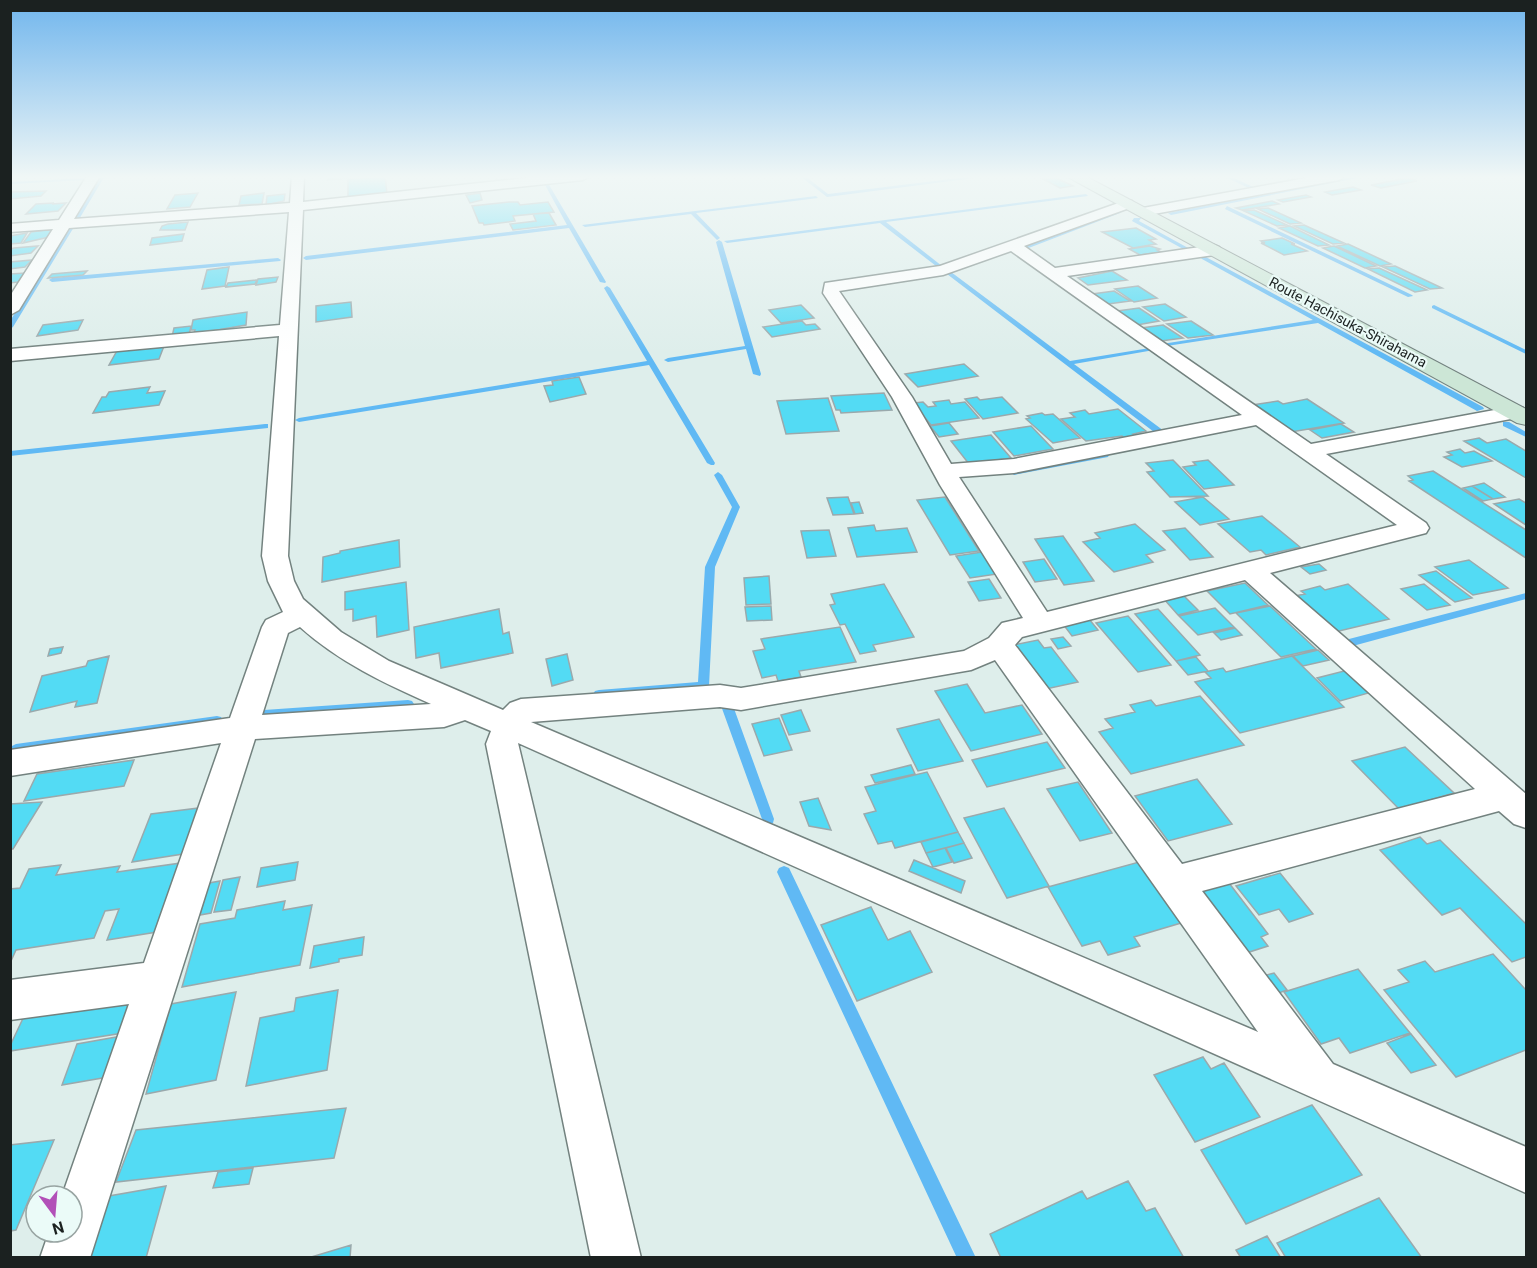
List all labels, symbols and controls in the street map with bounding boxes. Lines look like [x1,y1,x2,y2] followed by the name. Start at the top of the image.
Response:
[1266,274,1430,370] street label: Route Hachisuka-Shirahama
[24,1184,84,1244] north arrow
[50,1217,66,1239] text: N

